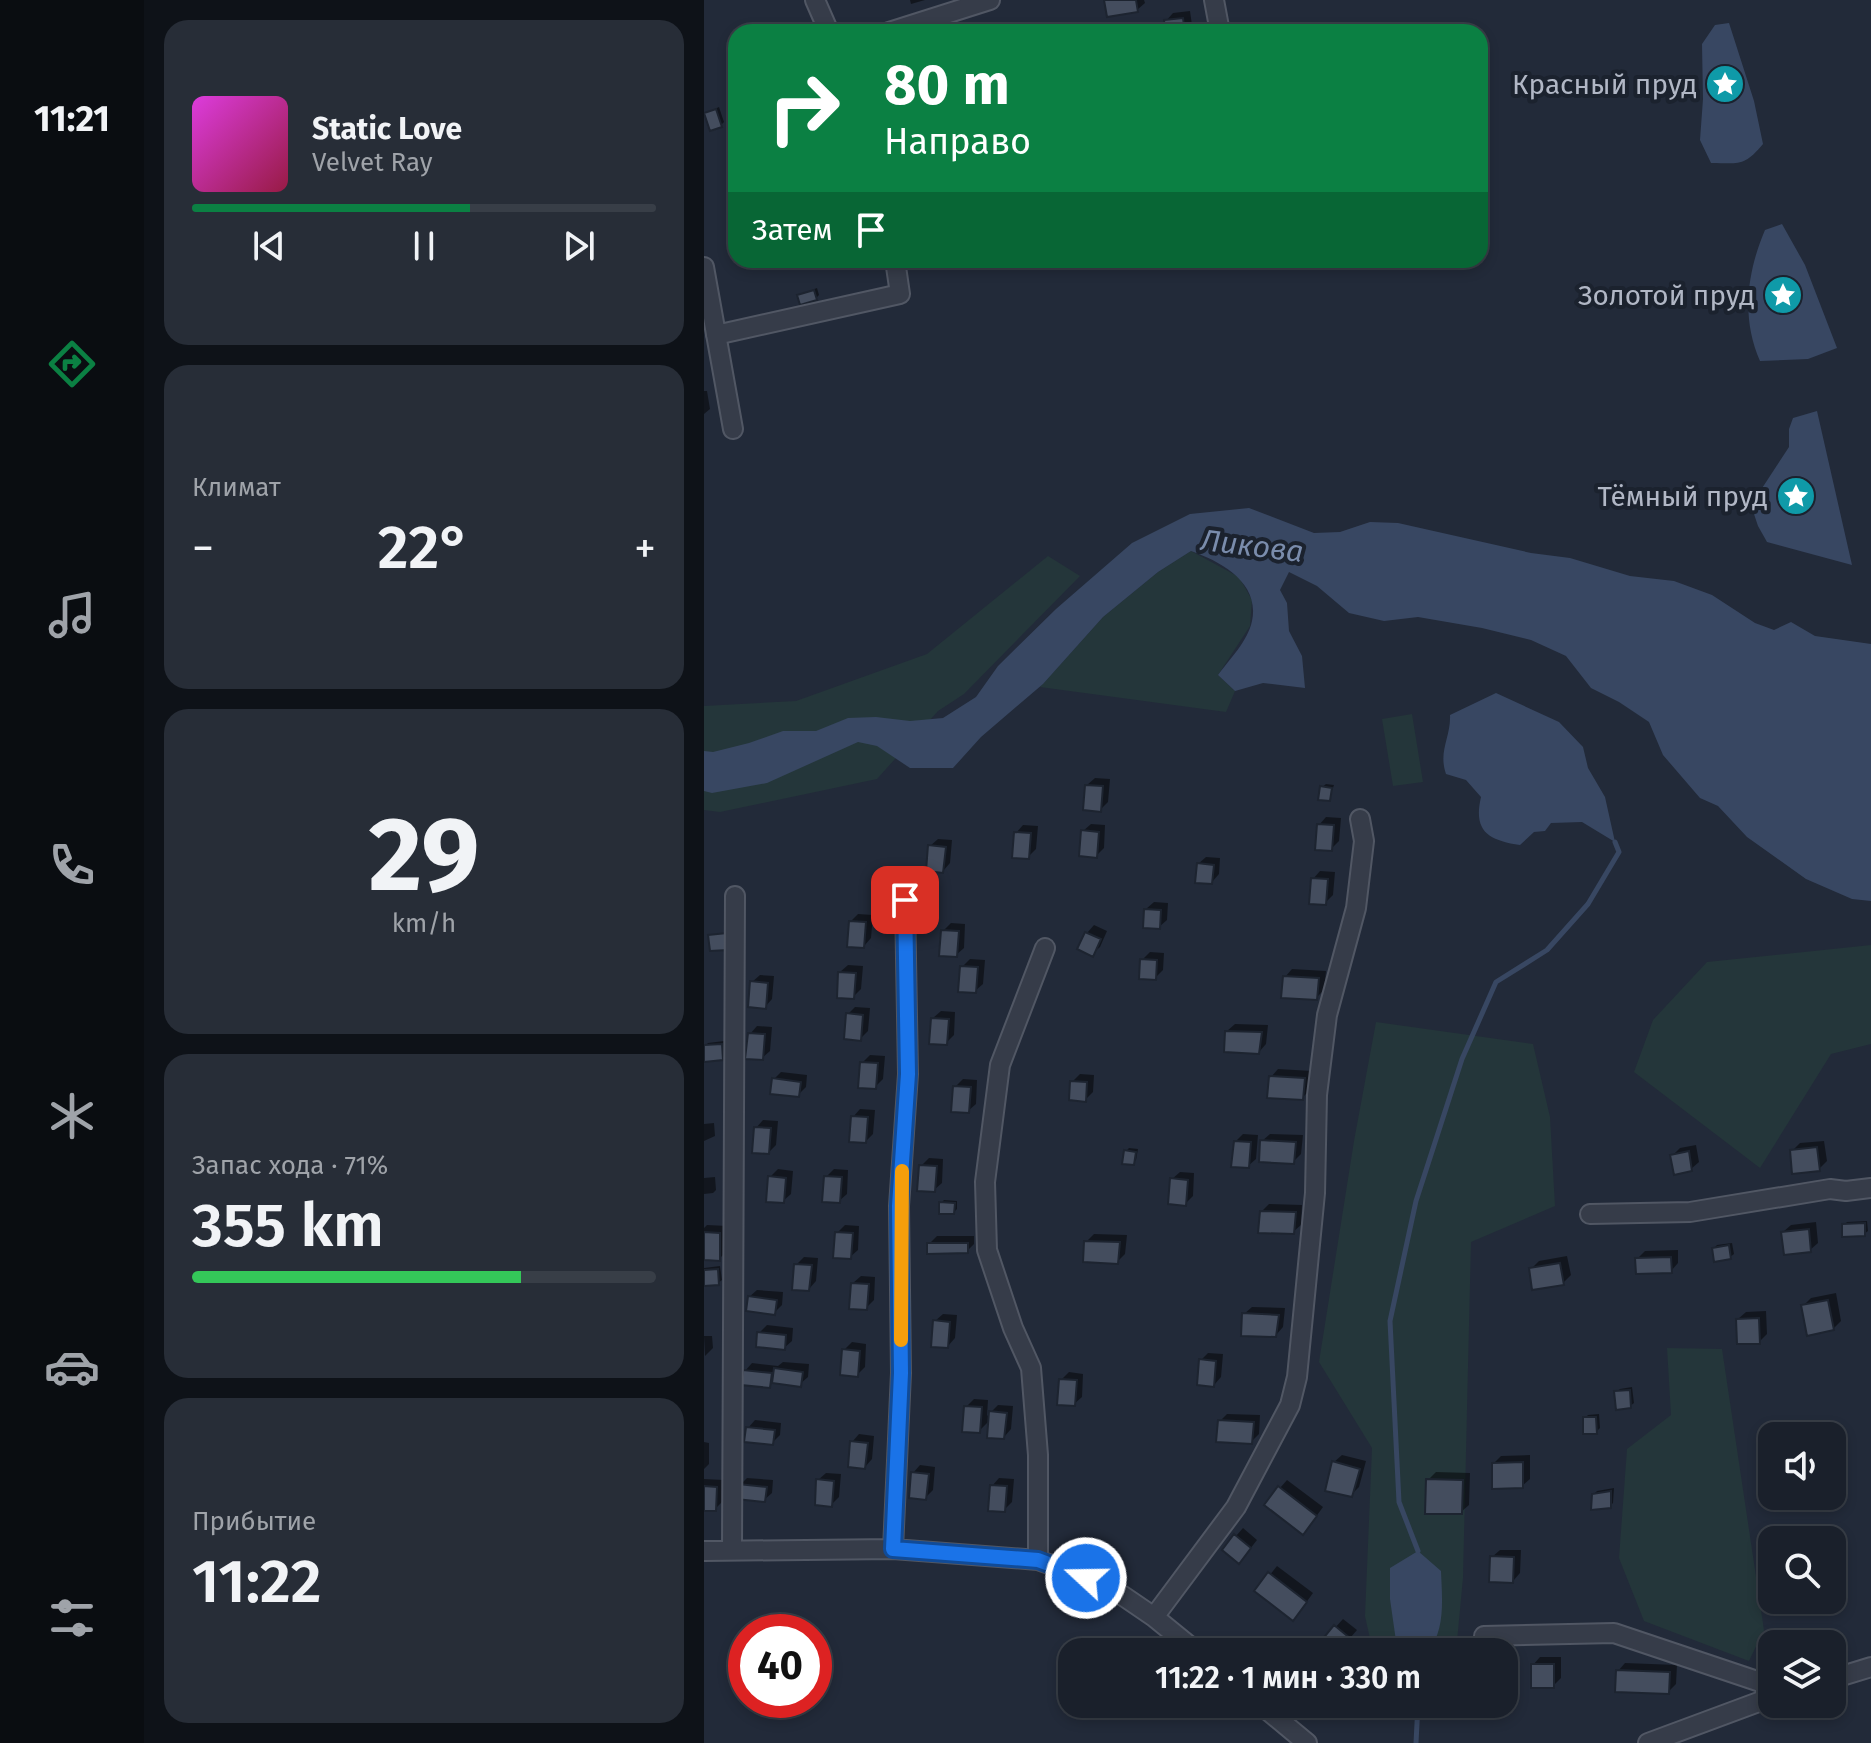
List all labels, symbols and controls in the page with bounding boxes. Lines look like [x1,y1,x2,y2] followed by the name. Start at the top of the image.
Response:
[884,52,1010,119] text: 80 m
[752,56,856,160] icon: right
[1704,63,1746,105] place icon: Красный пруд
[1512,68,1697,101] place label: Красный пруд
[34,97,110,141] text: 11:21
[312,111,462,147] text: Static Love
[884,120,1031,164] text: Направо
[312,147,432,178] text: Velvet Ray
[849,208,893,252] icon: arrive
[752,212,833,248] text: Затем
[247,224,291,268] icon: previous
[402,224,446,268] icon: pause
[557,224,601,268] icon: next
[1762,274,1804,316] place icon: Золотой пруд
[1578,279,1755,312] place label: Золотой пруд
[44,336,100,392] icon: directions
[192,472,281,503] text: Климат
[1775,475,1817,517] place icon: Тёмный пруд
[1598,480,1768,513] place label: Тёмный пруд
[378,512,470,584] text: 22°
[192,522,214,575] text: −
[634,522,656,575] text: +
[1198,522,1305,570] water label: Ликова
[44,587,100,643] icon: music
[369,793,479,918] text: 29
[44,837,100,893] icon: phone
[871,866,939,934] pin
[883,878,927,922] icon: arrive
[392,908,456,939] text: km/h
[44,1088,100,1144] icon: climate
[192,1150,388,1181] text: Запас хода · 71%
[192,1190,384,1262] text: 355 km
[44,1339,100,1395] icon: car
[1758,1422,1846,1718] map controls
[1758,1422,1846,1510] button: sound
[192,1506,316,1537] text: Прибытие
[1758,1526,1846,1614] button: search
[1044,1536,1128,1620] position arrow
[192,1546,322,1618] text: 11:22
[44,1590,100,1646] icon: filters
[728,1614,832,1718] speed limit sign: 40
[1758,1630,1846,1718] button: layers
[1155,1660,1421,1696] text: 11:22 · 1 мин · 330 m

